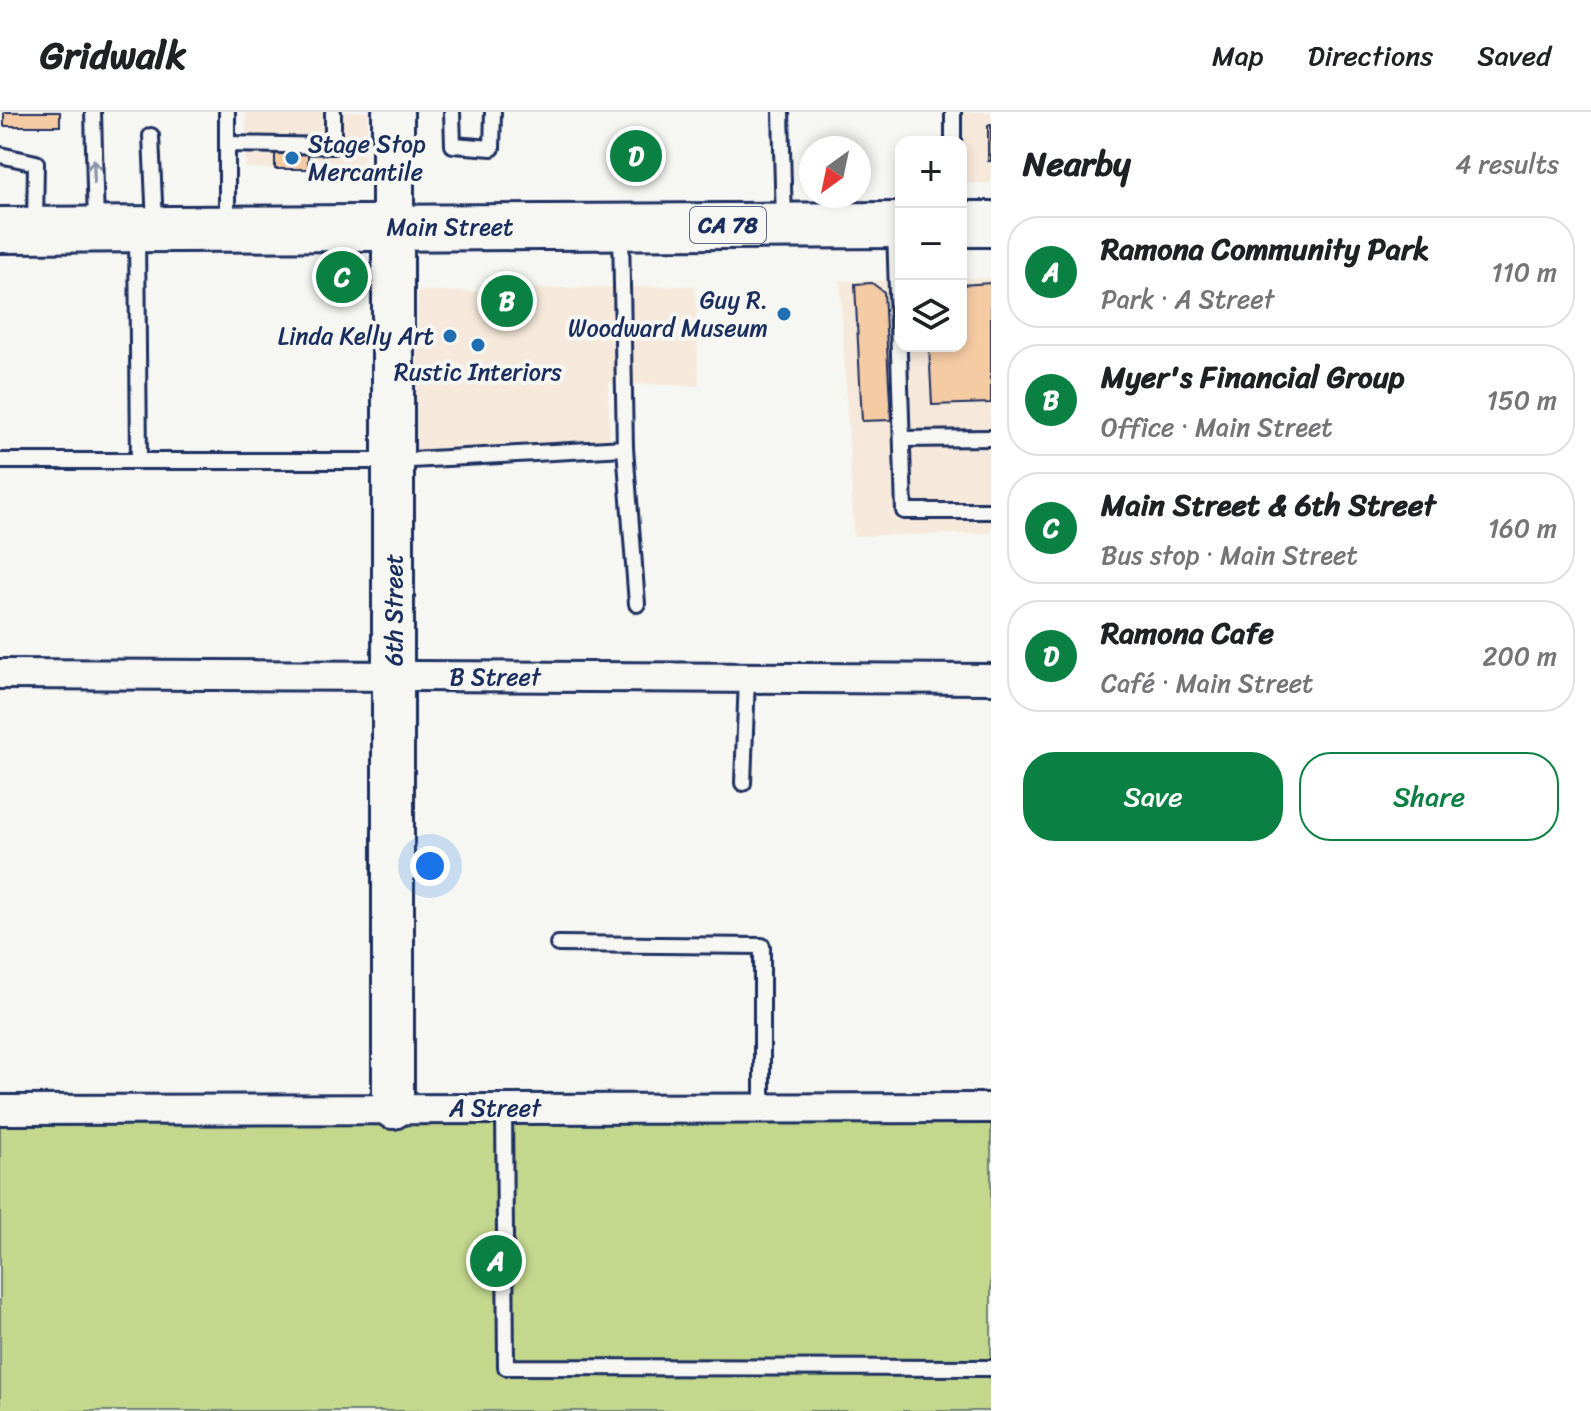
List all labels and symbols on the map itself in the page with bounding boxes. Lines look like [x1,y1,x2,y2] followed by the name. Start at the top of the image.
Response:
[308,123,426,193] place label: Stage Stop Mercantile
[610,126,662,186] pin: D
[799,136,871,208] north arrow
[283,149,301,167] marker: Stage Stop Mercantile
[86,158,102,185] one-way arrow
[386,206,514,248] street label: Main Street
[690,207,766,243] road number: CA 78
[316,247,368,307] pin: C
[481,271,533,331] pin: B
[568,279,768,349] place label: Guy R. Woodward Museum
[775,305,793,323] marker: Guy R. Woodward Museum
[278,315,434,357] place label: Linda Kelly Art
[441,327,459,345] marker: Linda Kelly Art
[469,336,487,354] marker: Rustic Interiors
[394,351,562,393] place label: Rustic Interiors
[373,554,415,666] street label: 6th Street
[449,656,542,698] street label: B Street
[410,846,450,886] your location
[448,1087,542,1129] street label: A Street
[470,1231,522,1291] pin: A

